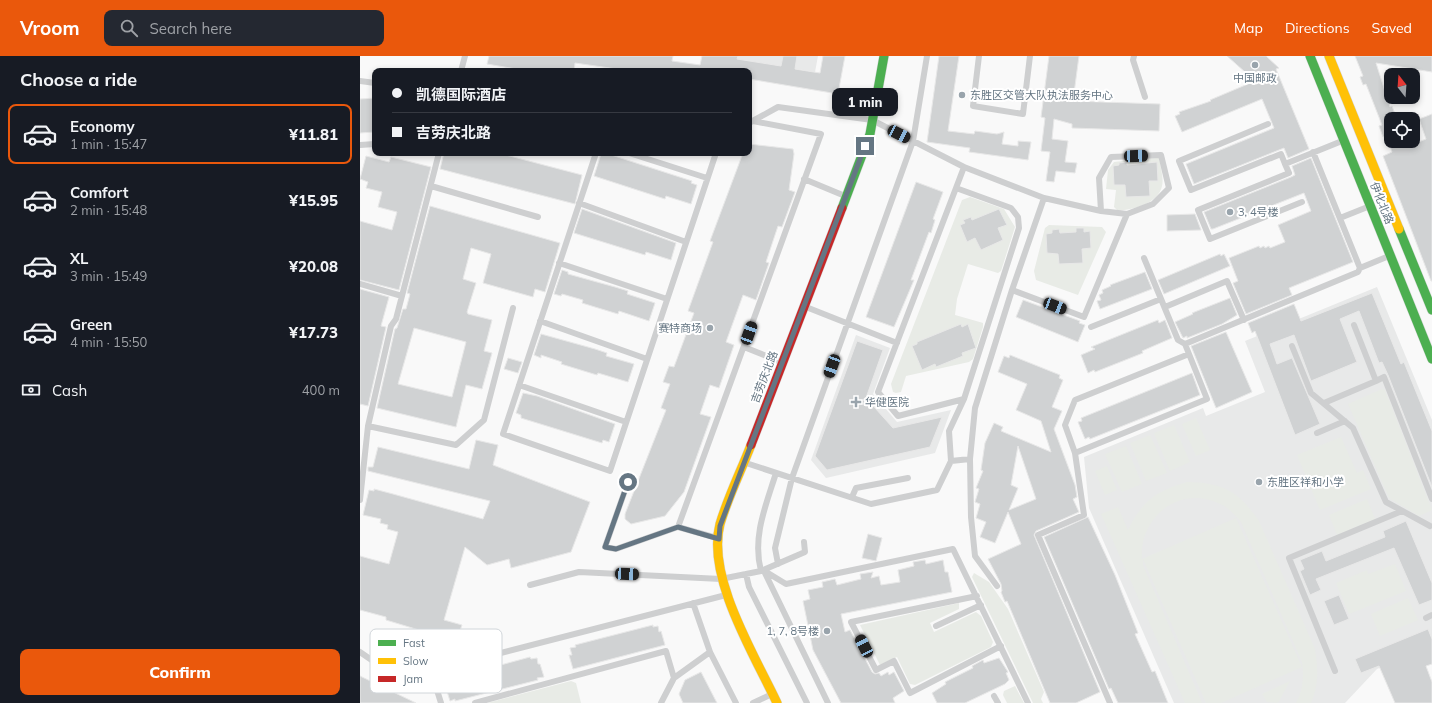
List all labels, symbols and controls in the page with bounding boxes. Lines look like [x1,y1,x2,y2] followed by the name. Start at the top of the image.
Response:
[104,10,384,46] search box
[20,16,80,40] text: Vroom
[118,17,140,39] icon: search
[150,19,232,38] text: Search here
[1234,19,1263,37] text: Map
[1285,19,1350,37] text: Directions
[1372,19,1412,37] text: Saved
[1250,60,1260,70] marker: 中国邮政
[20,68,137,91] text: Choose a ride
[1384,68,1420,104] north arrow
[1384,68,1420,148] map controls
[1233,71,1277,85] place label: 中国邮政
[416,85,506,104] text: 凯德国际酒店
[832,88,898,116] callout: 1 min
[970,88,1113,102] place label: 东胜区交管大队执法服务中心
[957,90,967,100] marker: 东胜区交管大队执法服务中心
[848,94,882,110] text: 1 min
[1384,112,1420,148] button: locate
[22,116,58,152] icon: car
[70,117,135,136] text: Economy
[416,123,491,142] text: 吉劳庆北路
[886,123,912,145] car
[289,125,338,144] text: ¥11.81
[70,136,147,152] text: 1 min · 15:47
[856,137,874,155] route end
[1124,150,1148,162] car
[1367,180,1397,226] street label: 伊化北路
[22,182,58,218] icon: car
[70,183,128,202] text: Comfort
[289,191,338,210] text: ¥15.95
[70,202,147,218] text: 2 min · 15:48
[1238,205,1279,219] place label: 3, 4号楼
[1225,207,1235,217] marker: 3, 4号楼
[22,248,58,284] icon: car
[70,249,88,268] text: XL
[289,257,338,276] text: ¥20.08
[70,268,147,284] text: 3 min · 15:49
[1042,296,1068,316] car
[22,314,58,350] icon: car
[70,315,112,334] text: Green
[739,320,759,346] car
[658,321,702,335] place label: 赛特商场
[289,323,338,342] text: ¥17.73
[705,323,715,333] marker: 赛特商场
[70,334,147,350] text: 4 min · 15:50
[748,349,780,405] street label: 吉劳庆北路
[822,353,842,379] car
[20,379,42,401] icon: cash
[52,381,87,400] text: Cash
[302,382,340,398] text: 400 m
[865,395,909,409] place label: 华健医院
[850,396,862,408] marker: 华健医院
[619,473,637,491] route start
[1267,475,1344,489] place label: 东胜区祥和小学
[1254,477,1264,487] marker: 东胜区祥和小学
[615,567,639,581] car
[766,624,819,638] place label: 1, 7, 8号楼
[822,626,832,636] marker: 1, 7, 8号楼
[370,629,502,693] legend
[853,633,875,659] car
[403,636,425,650] text: Fast
[20,649,340,695] button: Confirm
[403,654,429,668] text: Slow
[403,672,423,686] text: Jam

